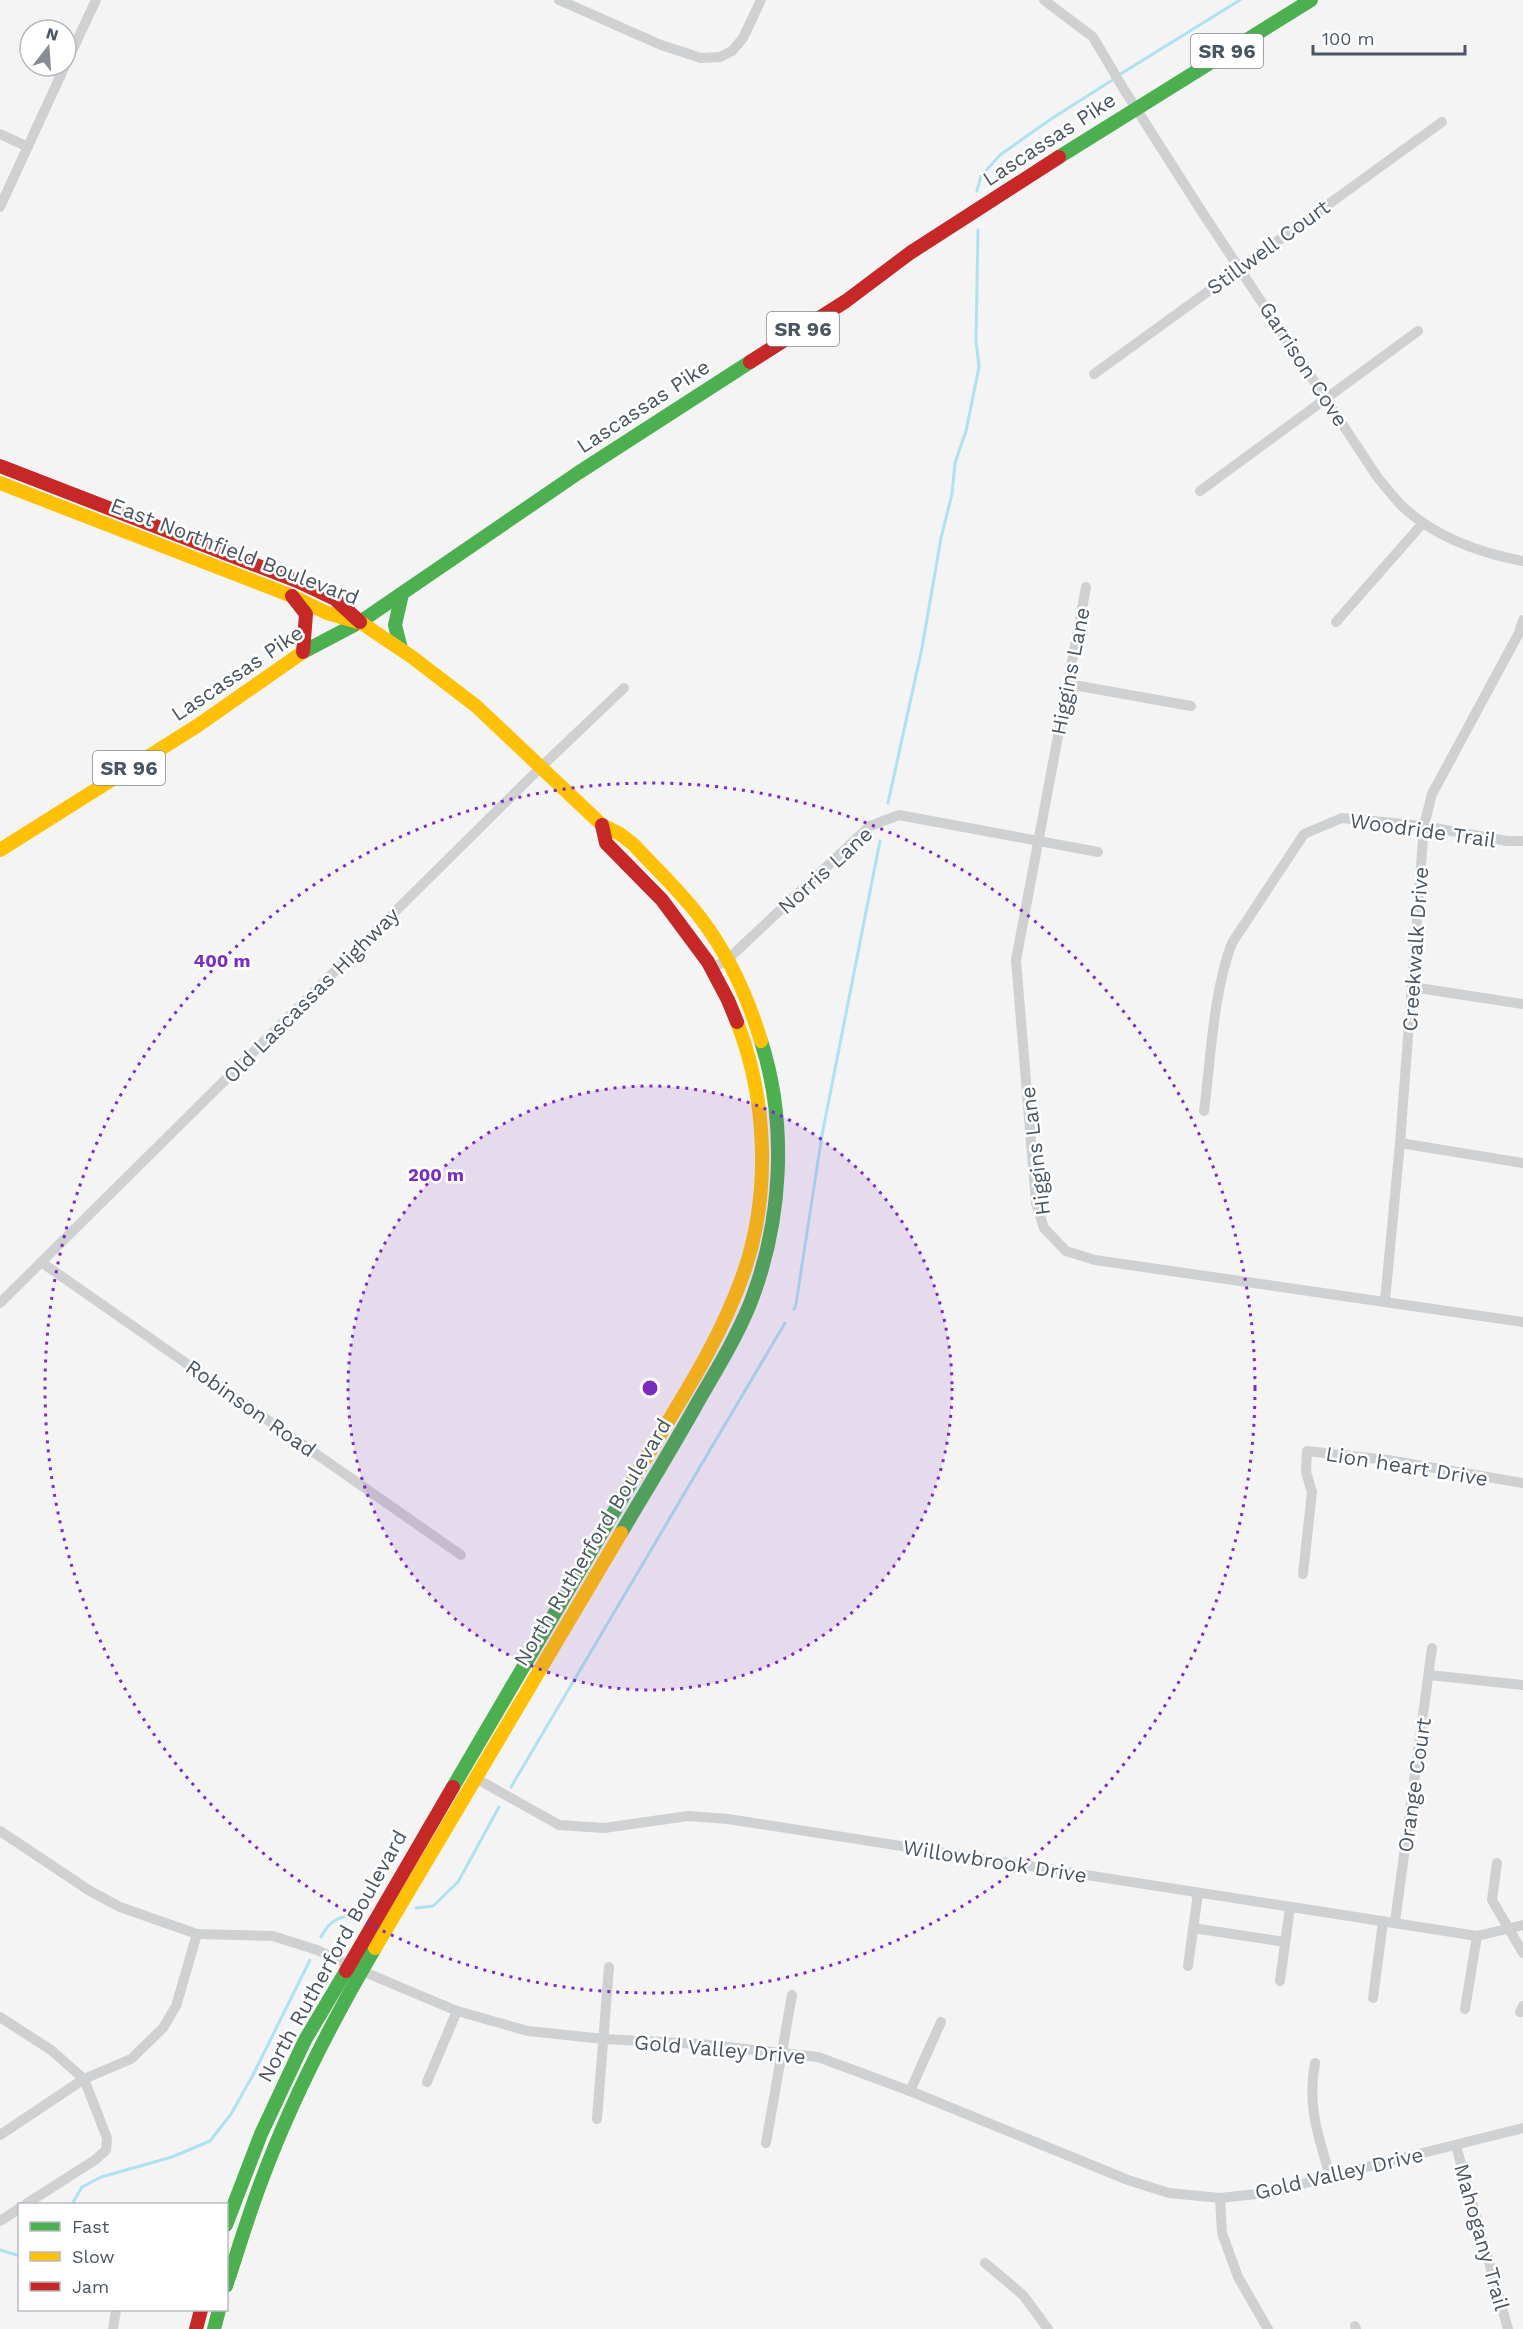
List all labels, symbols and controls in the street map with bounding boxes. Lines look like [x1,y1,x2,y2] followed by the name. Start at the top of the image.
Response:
[18,18,78,78] north arrow
[1313,18,1464,56] scale bar
[44,23,61,45] text: N
[1322,28,1375,49] text: 100 m
[1191,34,1263,68] road number: SR 96
[978,87,1120,191] street label: Lascassas Pike
[1202,194,1334,300] street label: Stillwell Court
[1254,297,1354,431] street label: Garrison Cove
[767,312,839,346] road number: SR 96
[572,354,714,458] street label: Lascassas Pike
[107,492,363,610] street label: East Northfield Boulevard
[1045,605,1095,737] street label: Higgins Lane
[166,620,308,726] street label: Lascassas Pike
[93,751,165,785] road number: SR 96
[1348,807,1498,853] street label: Woodride Trail
[773,821,877,919] street label: Norris Lane
[1397,866,1433,1032] street label: Creekwalk Drive
[218,902,404,1088] street label: Old Lascassas Highway
[194,950,250,971] text: 400 m
[1015,1085,1055,1217] street label: Higgins Lane
[408,1164,464,1185] text: 200 m
[181,1354,321,1462] street label: Robinson Road
[640,1378,660,1398] centre of rings
[508,1414,676,1670] street label: North Rutherford Boulevard
[1324,1441,1490,1491] street label: Lion heart Drive
[1392,1716,1436,1854] street label: Orange Court
[252,1826,412,2086] street label: North Rutherford Boulevard
[901,1834,1089,1888] street label: Willowbrook Drive
[633,2029,807,2069] street label: Gold Valley Drive
[1252,2141,1426,2205] street label: Gold Valley Drive
[1449,2161,1515,2314] street label: Mahogany Trail
[18,2203,228,2311] legend
[72,2216,110,2237] text: Fast
[72,2246,115,2267] text: Slow
[72,2276,109,2297] text: Jam

